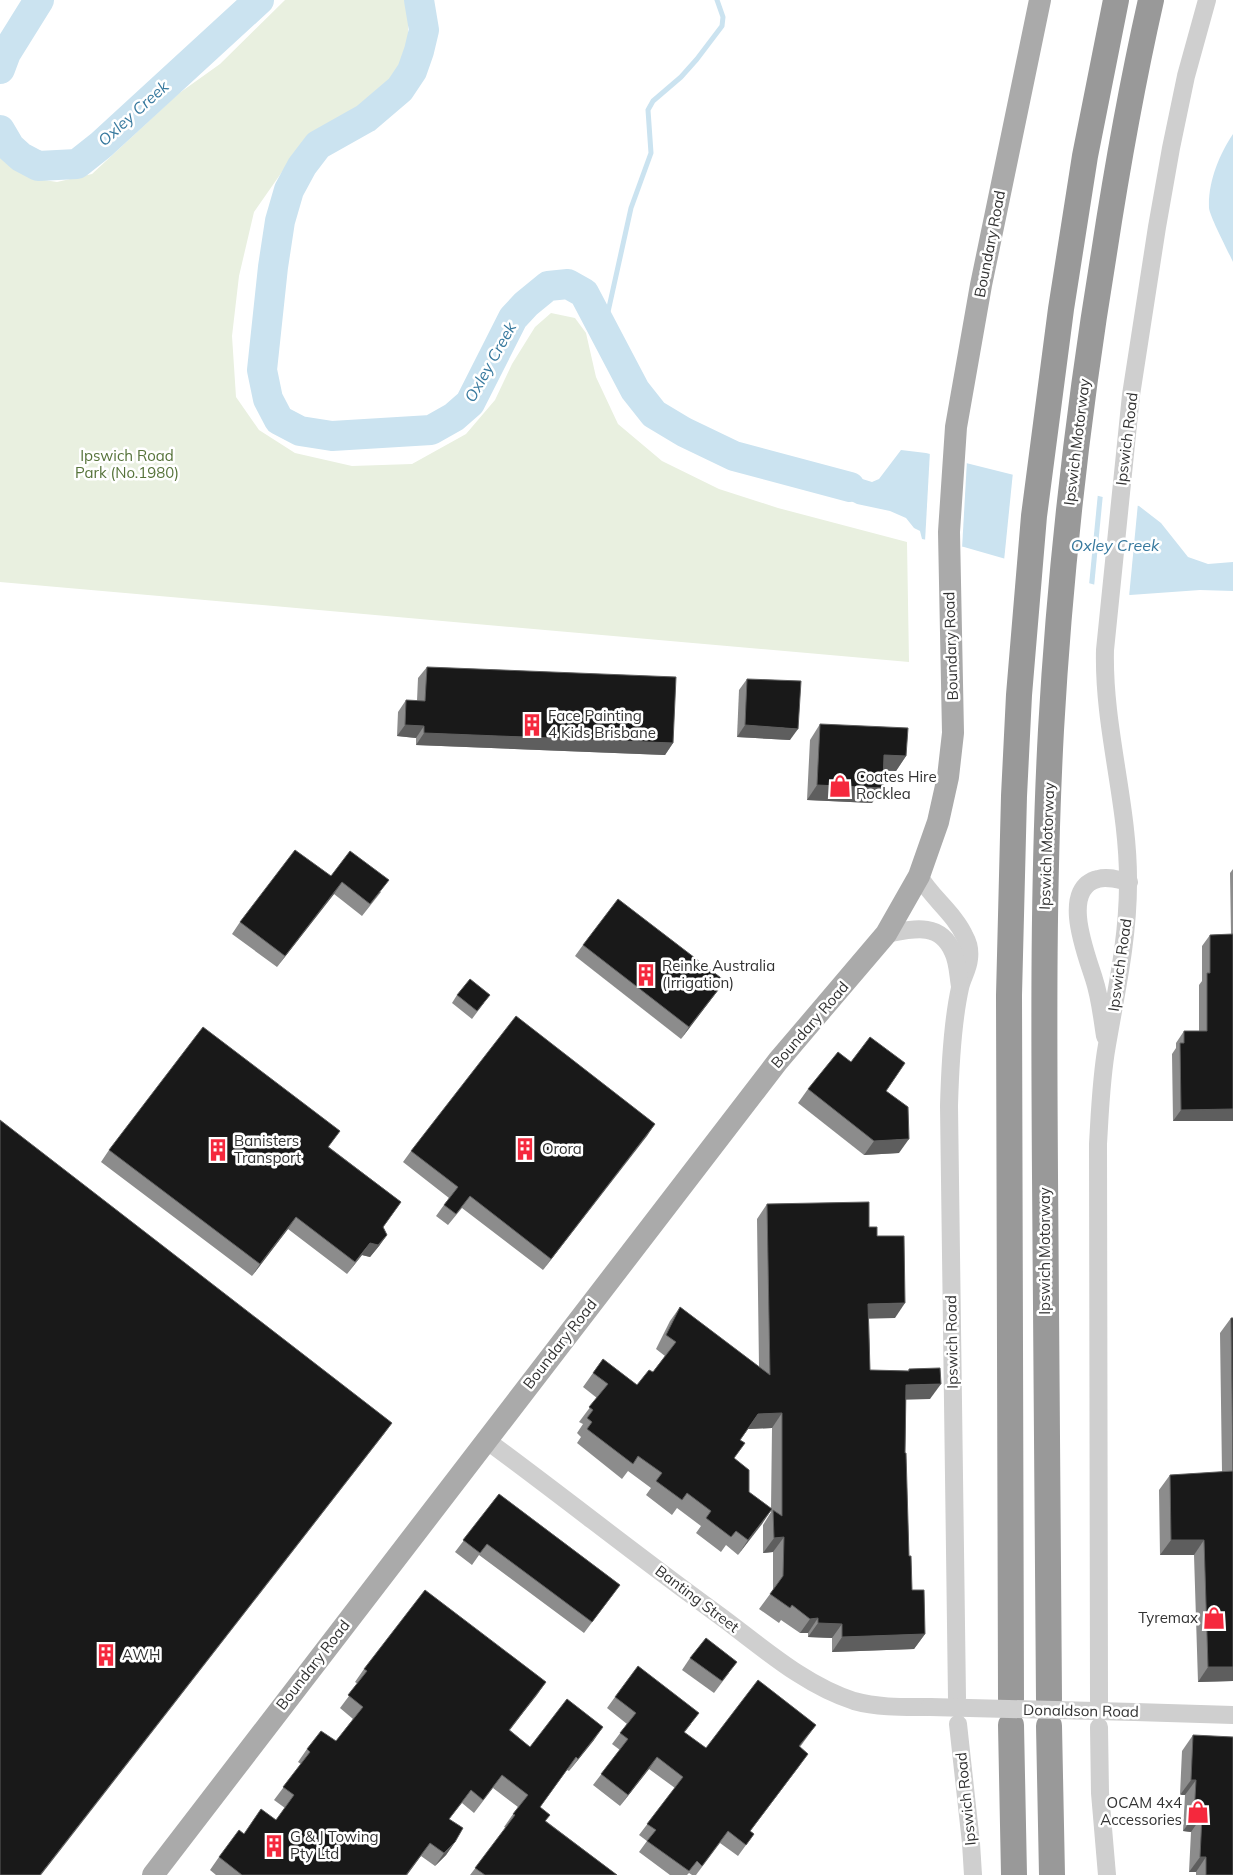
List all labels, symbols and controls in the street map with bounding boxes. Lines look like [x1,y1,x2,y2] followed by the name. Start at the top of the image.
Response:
[94,76,173,150] water label: Oxley Creek
[970,189,1009,299] street label: Boundary Road
[460,318,521,405] water label: Oxley Creek
[1059,377,1094,506] street label: Ipswich Motorway
[1111,391,1142,487] street label: Ipswich Road
[75,446,179,482] park label: Ipswich Road Park (No.1980)
[1071,535,1160,555] water label: Oxley Creek
[939,591,962,701] street label: Boundary Road
[548,706,656,742] place label: Face Painting 4 Kids Brisbane
[519,712,545,738] building icon: Face Painting 4 Kids Brisbane
[856,767,937,803] place label: Coates Hire Rocklea
[827,773,853,799] shop icon: Coates Hire Rocklea
[1035,782,1058,910] street label: Ipswich Motorway
[1104,917,1135,1013] street label: Ipswich Road
[662,956,775,992] place label: Reinke Australia (Irrigation)
[633,962,659,988] building icon: Reinke Australia (Irrigation)
[767,977,852,1072] street label: Boundary Road
[234,1131,301,1167] place label: Banisters Transport
[512,1136,538,1162] building icon: Orora
[205,1137,231,1163] building icon: Banisters Transport
[542,1139,582,1158] place label: Orora
[1035,1187,1054,1315] street label: Ipswich Motorway
[519,1295,601,1392] street label: Boundary Road
[941,1295,962,1389] street label: Ipswich Road
[652,1561,743,1636] street label: Banting Street
[1201,1605,1227,1631] shop icon: Tyremax
[1138,1608,1198,1627] place label: Tyremax
[272,1616,354,1713] street label: Boundary Road
[93,1642,119,1668] building icon: AWH
[122,1645,160,1664] place label: AWH
[1023,1700,1139,1721] street label: Donaldson Road
[951,1751,980,1847] street label: Ipswich Road
[1100,1793,1182,1829] place label: OCAM 4x4 Accessories
[1185,1799,1211,1825] shop icon: OCAM 4x4 Accessories
[290,1827,379,1863] place label: G & J Towing Pty Ltd
[261,1833,287,1859] building icon: G & J Towing Pty Ltd

